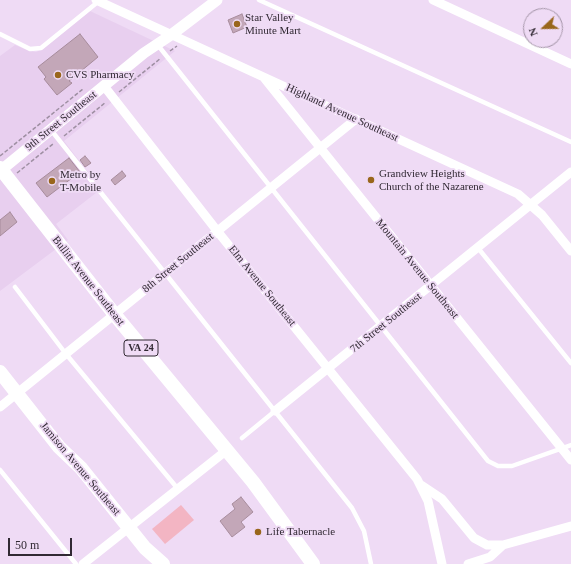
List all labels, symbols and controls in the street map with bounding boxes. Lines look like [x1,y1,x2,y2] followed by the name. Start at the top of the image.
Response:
[523,8,563,48] north arrow
[245,11,301,37] place label: Star Valley Minute Mart
[232,19,242,29] marker: Star Valley Minute Mart
[526,26,540,38] text: N
[66,68,134,82] place label: CVS Pharmacy
[53,70,63,80] marker: CVS Pharmacy
[284,81,400,145] street label: Highland Avenue Southeast
[23,88,99,154] street label: 9th Street Southeast
[379,167,484,193] place label: Grandview Heights Church of the Nazarene
[60,168,101,194] place label: Metro by T-Mobile
[366,175,376,185] marker: Grandview Heights Church of the Nazarene
[47,176,57,186] marker: Metro by T-Mobile
[373,216,461,322] street label: Mountain Avenue Southeast
[140,230,216,296] street label: 8th Street Southeast
[49,234,127,328] street label: Bullitt Avenue Southeast
[225,243,299,329] street label: Elm Avenue Southeast
[348,290,424,356] street label: 7th Street Southeast
[124,340,158,356] road number: VA 24
[37,420,123,518] street label: Jamison Avenue Southeast
[266,525,335,539] place label: Life Tabernacle
[253,527,263,537] marker: Life Tabernacle
[10,530,74,556] scale bar
[15,538,39,552] text: 50 m

